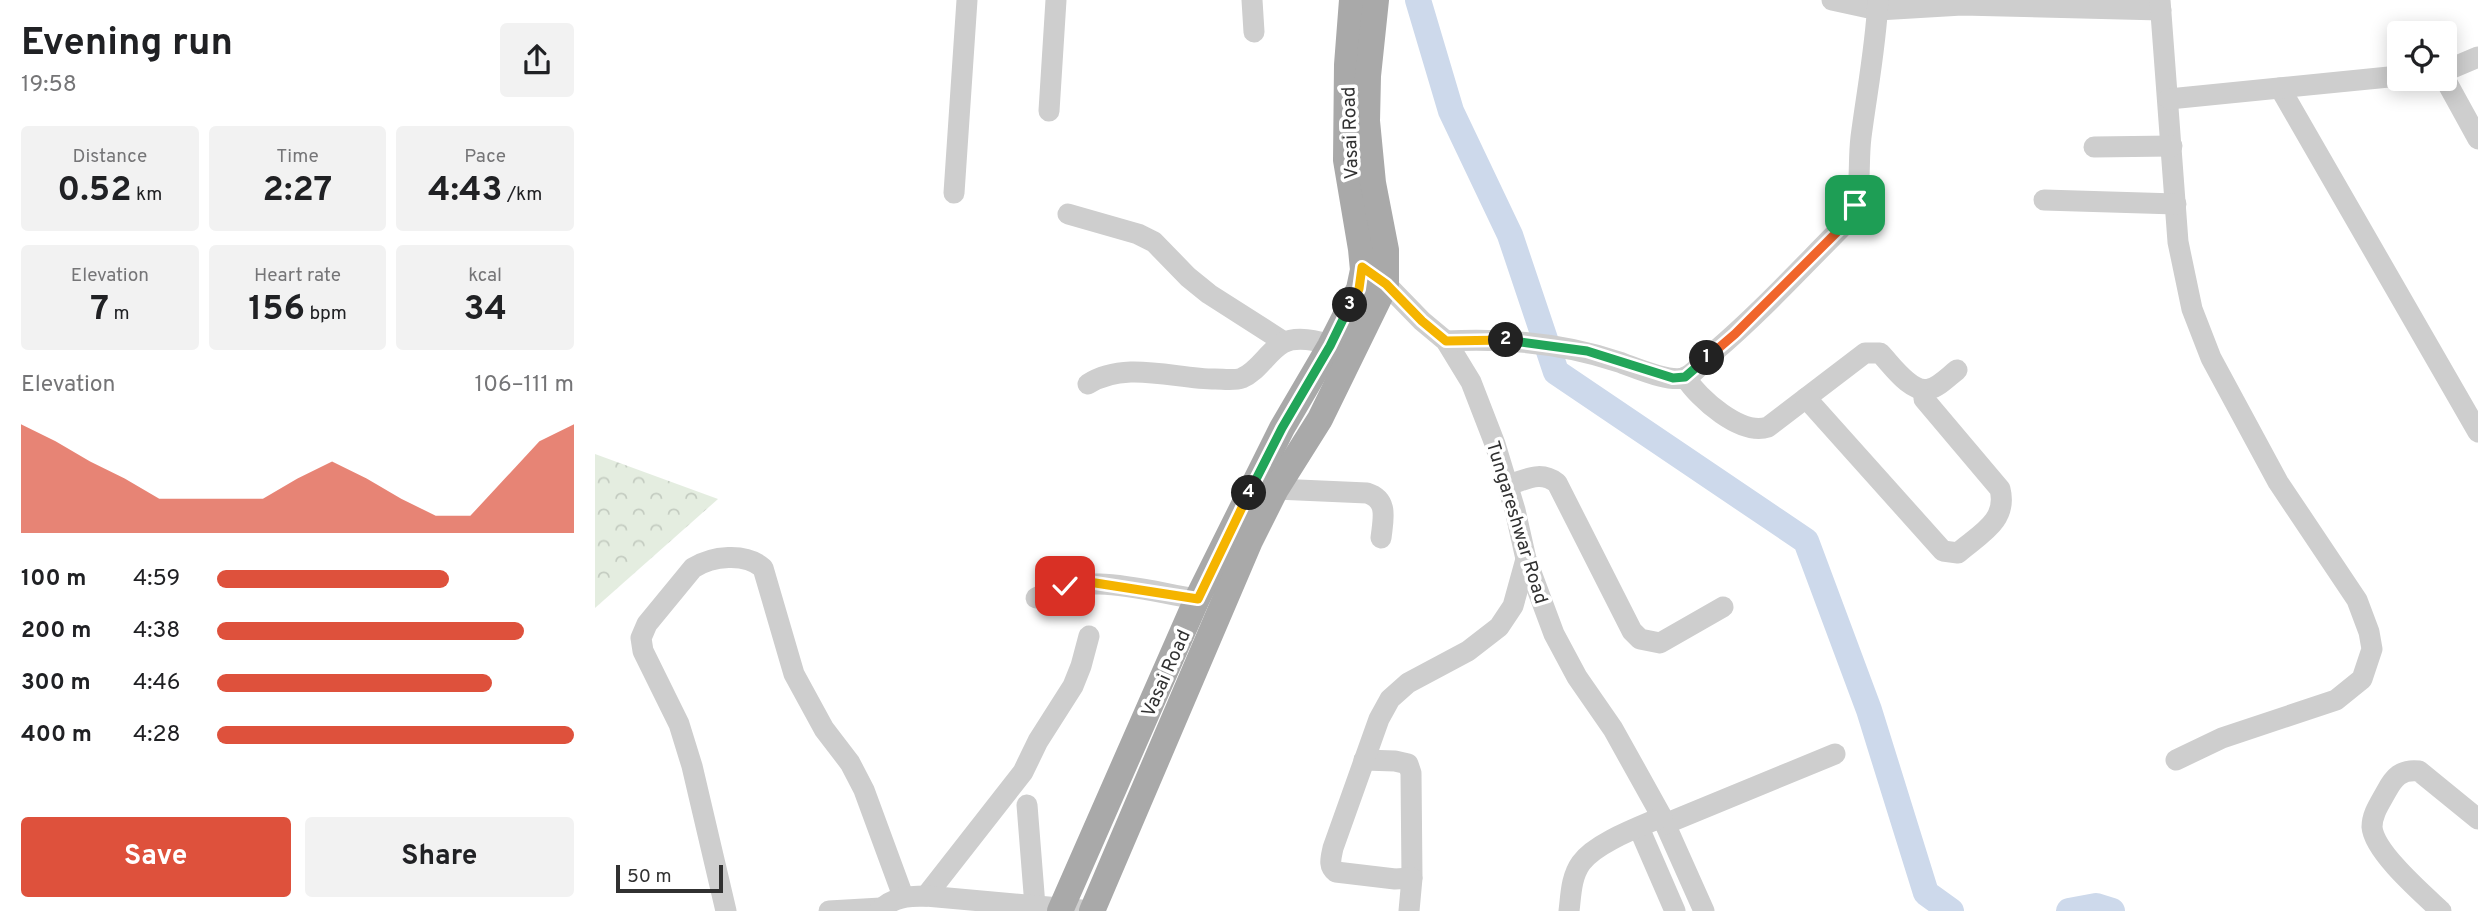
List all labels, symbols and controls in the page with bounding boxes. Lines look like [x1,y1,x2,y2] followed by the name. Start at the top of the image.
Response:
[21,20,233,69] text: Evening run
[2387,21,2457,91] map controls
[2387,21,2457,91] button: locate
[500,23,574,97] button: share
[21,71,77,100] text: 19:58
[1337,86,1365,180] street label: Vasai Road
[73,145,147,169] text: Distance
[276,145,319,169] text: Time
[464,145,506,169] text: Pace
[57,169,132,213] text: 0.52
[263,169,332,213] text: 2:27
[428,169,502,213] text: 4:43
[1825,175,1885,235] pin
[132,183,162,207] text: km
[502,183,542,207] text: /km
[1836,186,1874,224] icon: arrive
[71,264,149,288] text: Elevation
[254,264,341,288] text: Heart rate
[468,264,502,288] text: kcal
[90,288,109,332] text: 7
[248,288,305,332] text: 156
[463,288,507,332] text: 34
[1333,288,1367,322] pin: 3
[1344,292,1355,316] text: 3
[109,302,130,326] text: m
[305,302,347,326] text: bpm
[1489,322,1523,358] pin: 2
[1500,327,1511,351] text: 2
[1689,340,1725,376] pin: 1
[1703,345,1710,369] text: 1
[21,371,116,400] text: Elevation
[475,371,574,400] text: 106–111 m
[1480,438,1552,607] street label: Tungareshwar Road
[1231,476,1267,510] pin: 4
[1242,480,1255,504] text: 4
[1035,556,1095,616] pin
[21,565,86,594] text: 100 m
[133,565,180,594] text: 4:59
[1046,567,1084,605] icon: check
[21,617,91,646] text: 200 m
[133,617,180,646] text: 4:38
[1137,626,1197,721] street label: Vasai Road
[21,669,91,698] text: 300 m
[133,669,180,698] text: 4:46
[21,721,92,750] text: 400 m
[133,721,181,750] text: 4:28
[21,817,291,897] button: Save
[305,817,574,897] button: Share
[616,862,723,894] scale bar
[627,865,672,889] text: 50 m

